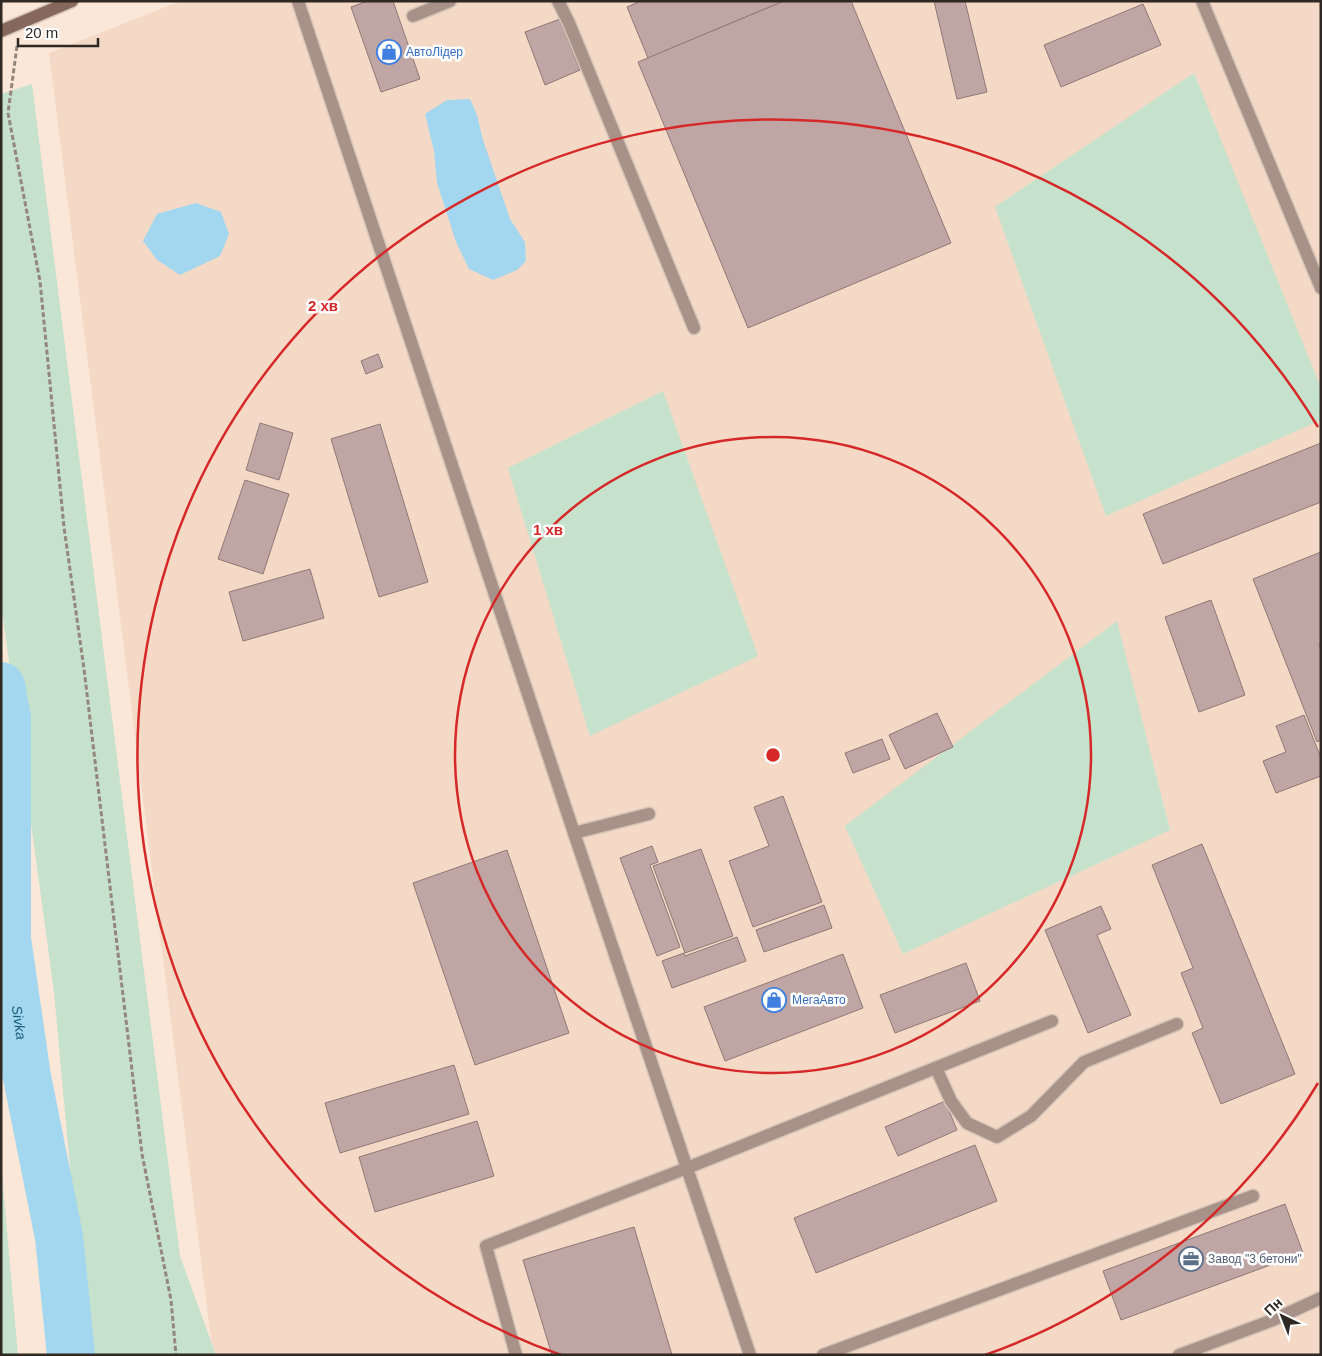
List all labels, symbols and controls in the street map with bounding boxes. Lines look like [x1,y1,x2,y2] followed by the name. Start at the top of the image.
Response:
[18,15,98,47] scale bar
[25,24,58,41] text: 20 m
[376,39,402,65] shop icon: АвтоЛідер
[406,45,463,59] place label: АвтоЛідер
[308,297,338,314] text: 2 хв
[533,521,563,538] text: 1 хв
[764,746,782,764] centre of rings
[761,987,787,1013] shop icon: МегаАвто
[792,993,846,1007] place label: МегаАвто
[9,1004,30,1041] water label: Sivka
[1178,1246,1204,1272] office icon: Завод "3 бетони"
[1208,1252,1302,1266] place label: Завод "3 бетони"
[1257,1291,1307,1341] north arrow
[1261,1294,1285,1319] text: Пн

